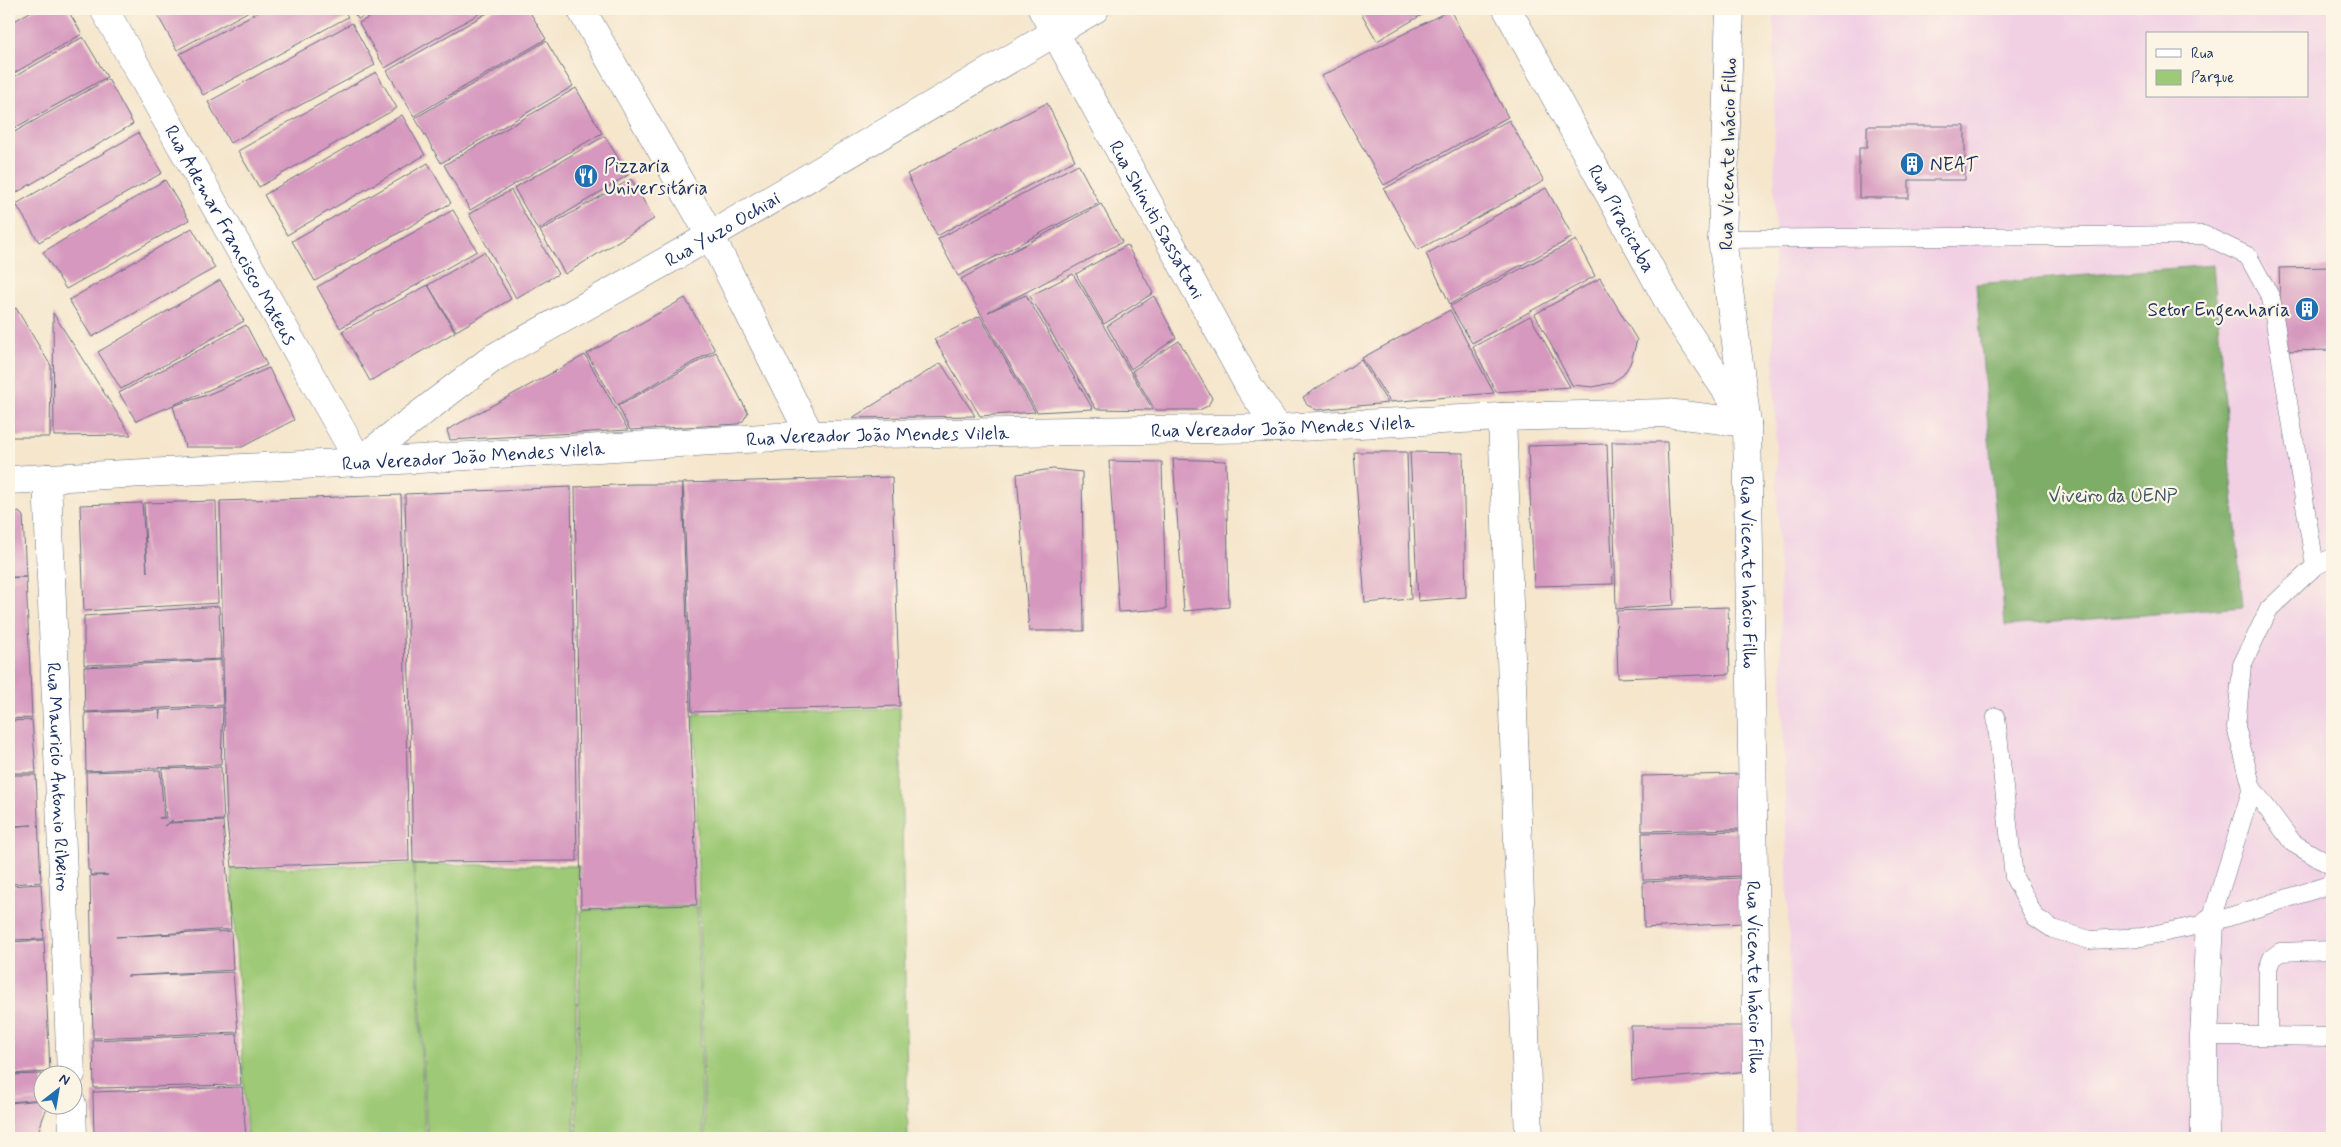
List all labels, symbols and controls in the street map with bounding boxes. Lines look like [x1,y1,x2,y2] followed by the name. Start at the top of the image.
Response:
[2146,32,2308,98] legend
[2191,44,2214,64] text: Rua
[1714,57,1743,251] street label: Rua Vicente Inácio Filho
[2191,68,2234,88] text: Parque
[158,121,302,350] street label: Rua Ademar Francisco Mateus
[1102,136,1210,304] street label: Rua Shiniti Sassatani
[1899,151,1925,177] building icon: NEAT
[1930,153,1979,178] place label: NEAT
[604,154,708,201] place label: Pizzaria Universitária
[1581,160,1661,277] street label: Rua Piracicaba
[573,163,599,189] restaurant icon: Pizzaria Universitária
[661,186,785,273] street label: Rua Yuzo Ochiai
[2294,296,2320,322] building icon: Setor Engenharia
[2147,298,2290,326] place label: Setor Engenharia
[1151,410,1416,444] street label: Rua Vereador João Mendes Vilela
[745,421,1010,453] street label: Rua Vereador João Mendes Vilela
[341,437,606,477] street label: Rua Vereador João Mendes Vilela
[1734,475,1762,669] street label: Rua Vicente Inácio Filho
[2049,484,2178,509] park label: Viveiro da UENP
[40,662,75,892] street label: Rua Mauricio Antonio Ribeiro
[1740,880,1768,1074] street label: Rua Vicente Inácio Filho
[32,1064,82,1114] north arrow
[56,1070,73,1090] text: N

